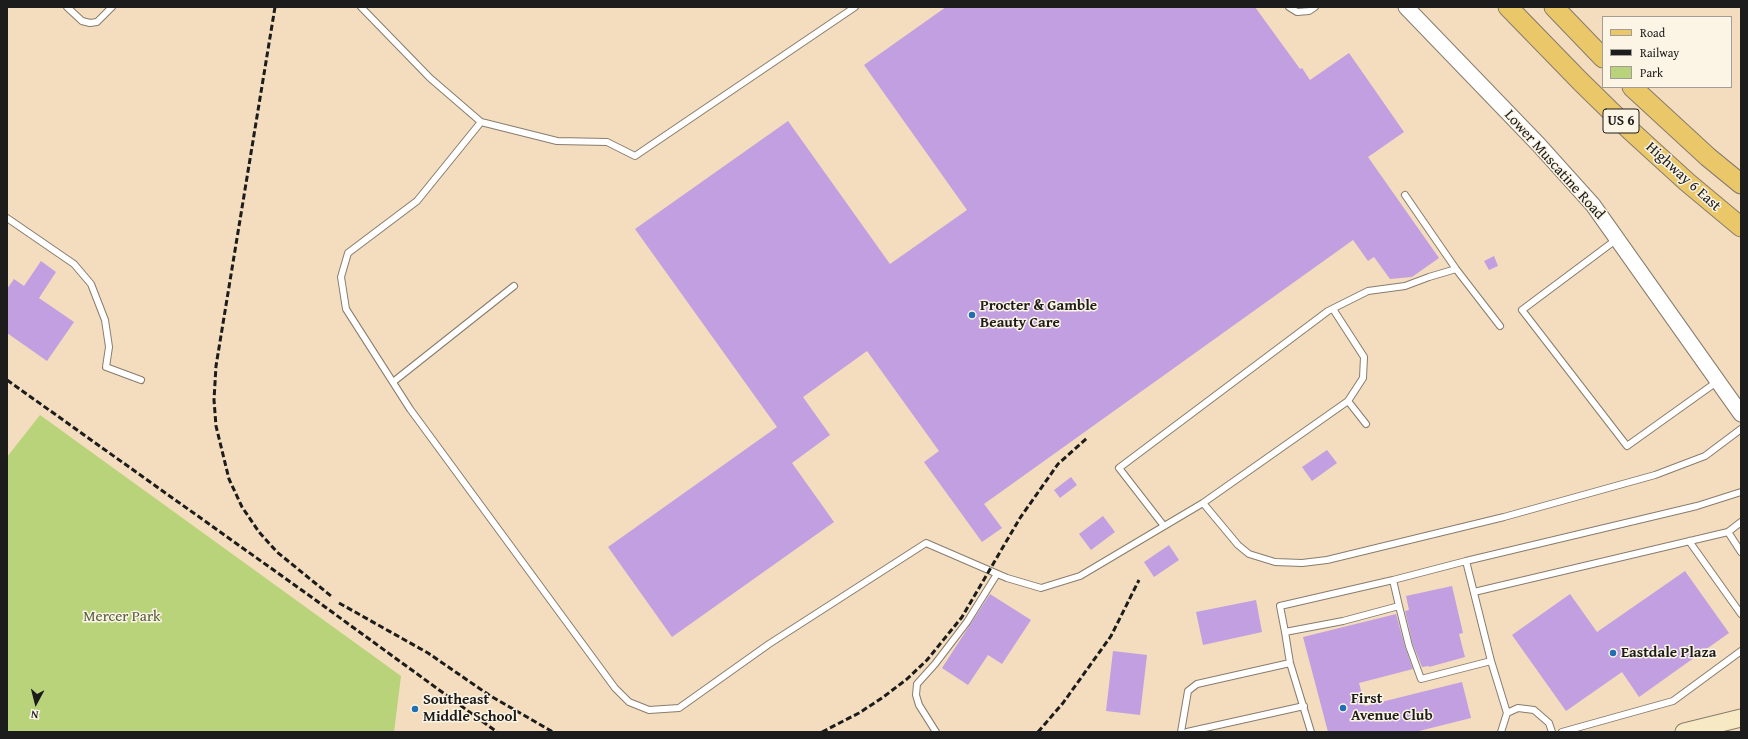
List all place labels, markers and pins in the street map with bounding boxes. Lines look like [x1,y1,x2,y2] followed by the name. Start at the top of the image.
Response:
[980,297,1097,332] place label: Procter & Gamble Beauty Care
[967,310,977,320] marker: Procter & Gamble Beauty Care
[1621,644,1716,662] place label: Eastdale Plaza
[1608,648,1618,658] marker: Eastdale Plaza
[1351,690,1433,725] place label: First Avenue Club
[423,691,517,726] place label: Southeast Middle School
[1338,703,1348,713] marker: First Avenue Club
[410,704,420,714] marker: Southeast Middle School

